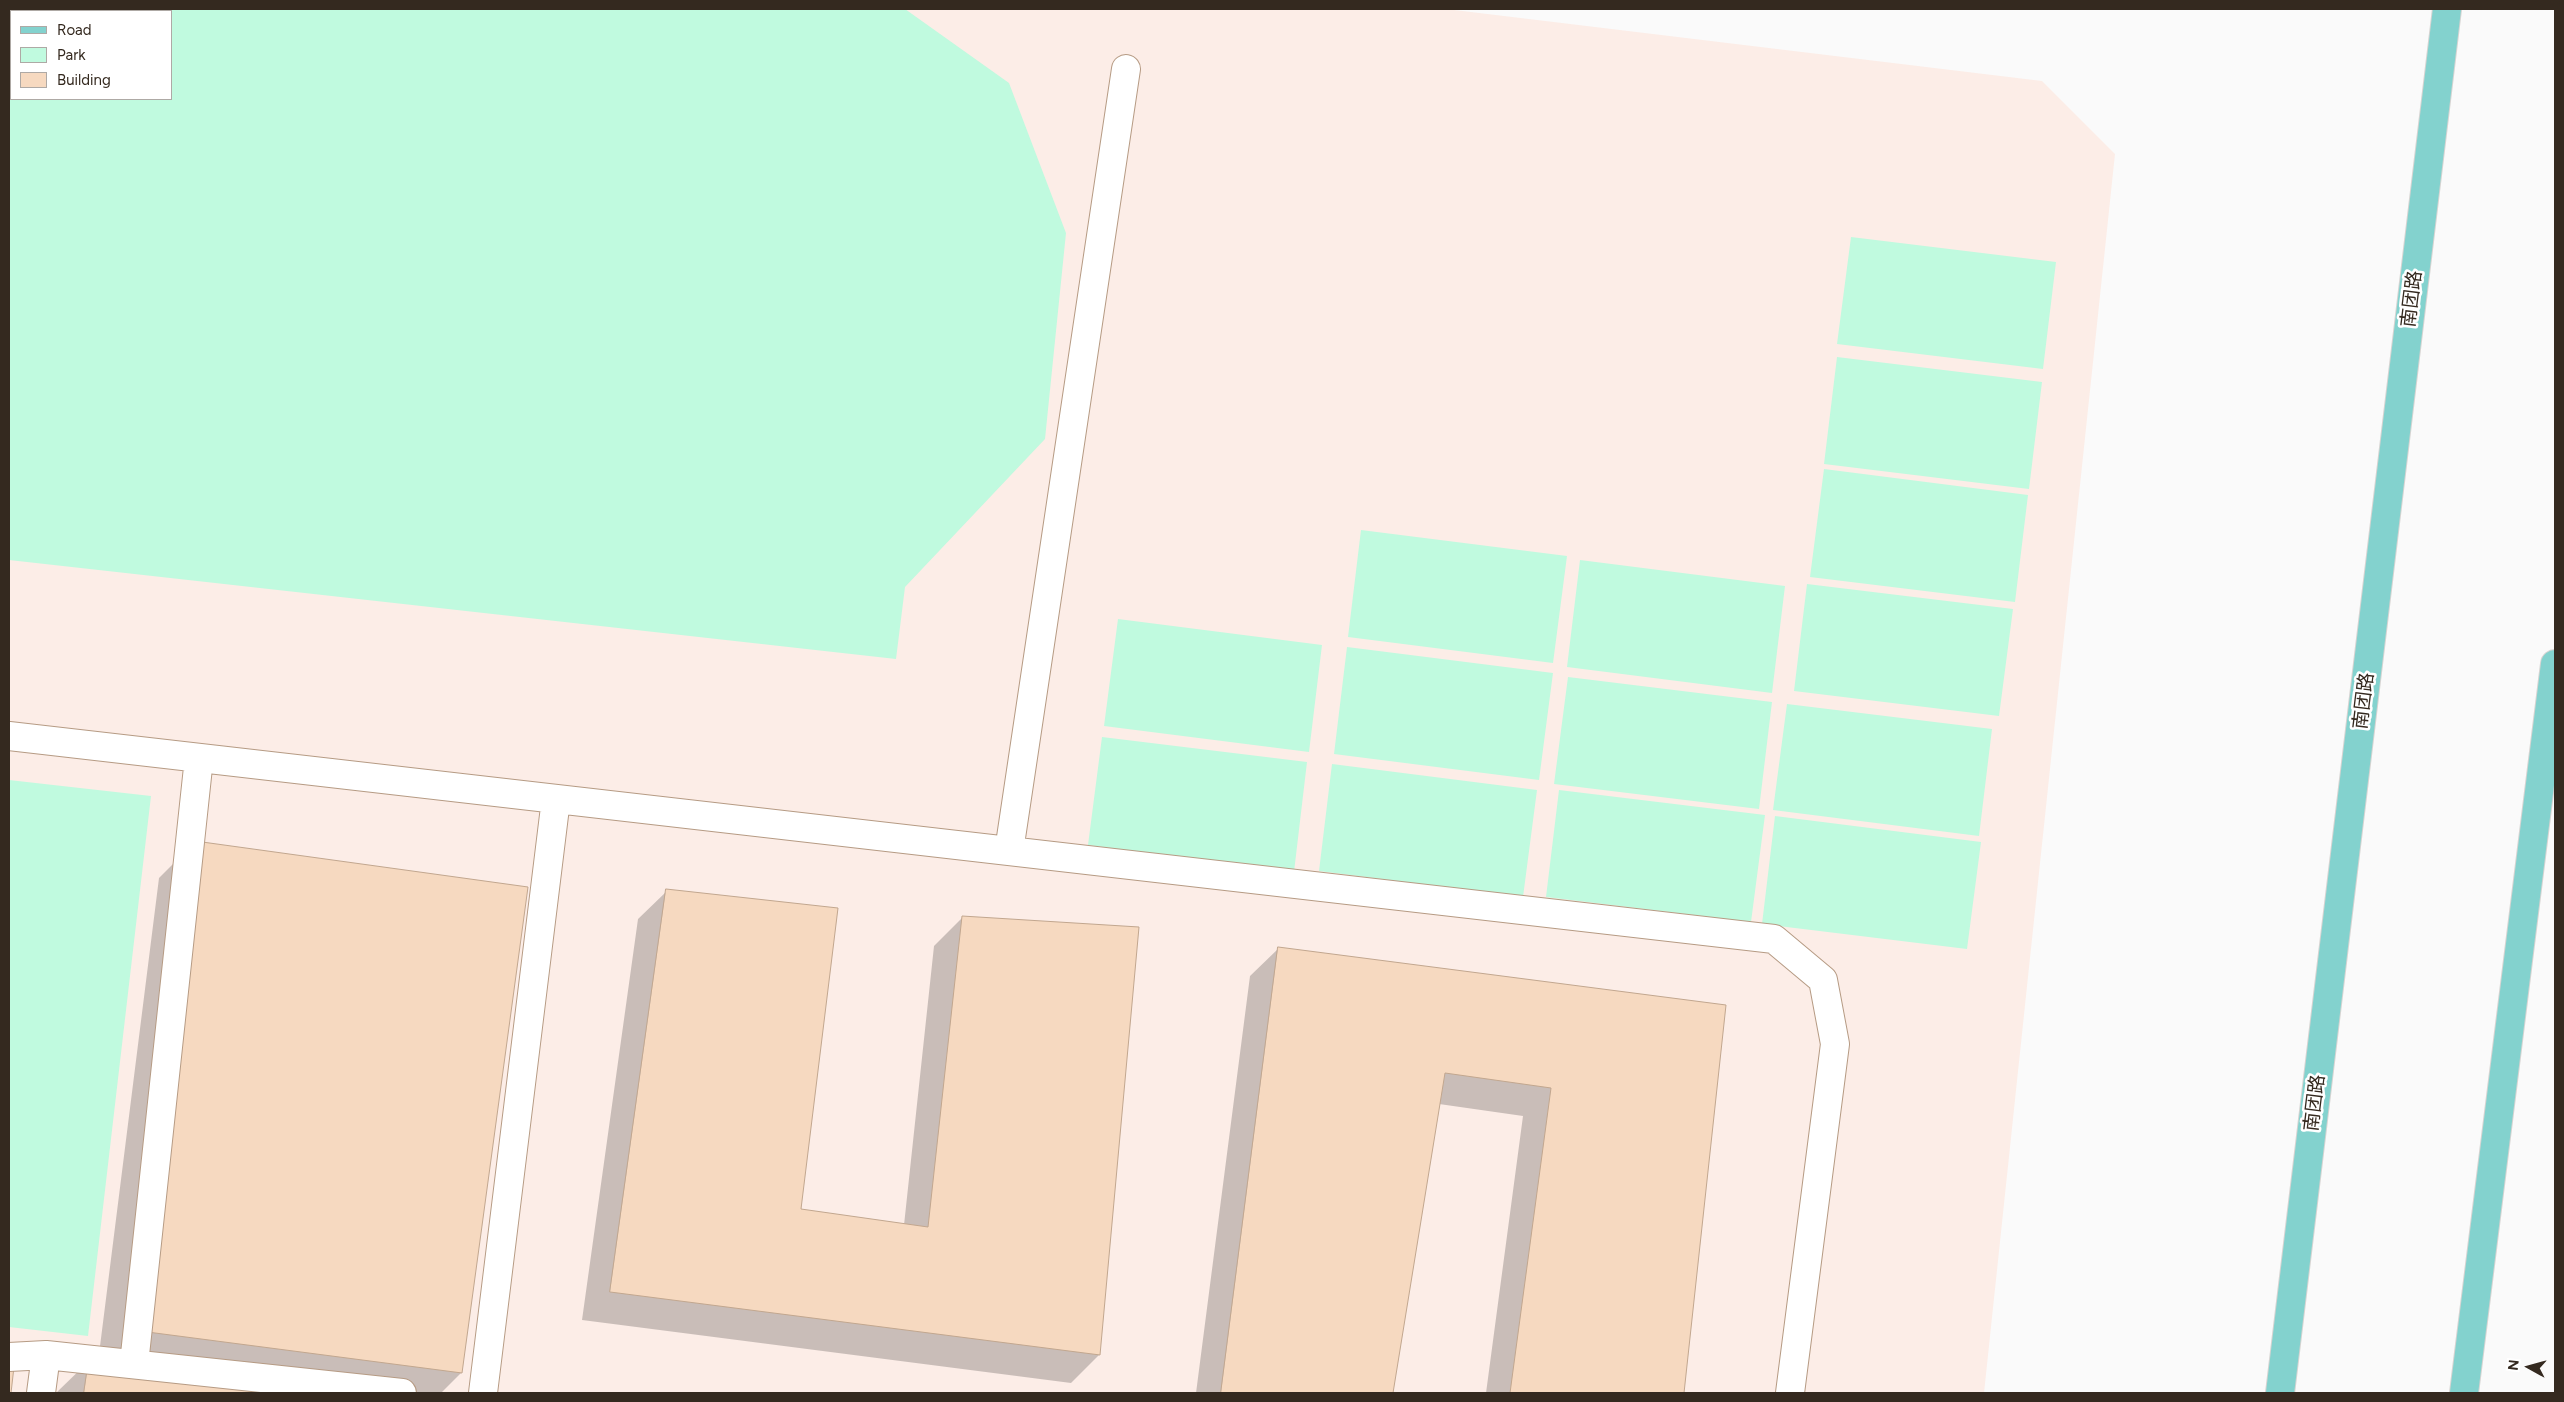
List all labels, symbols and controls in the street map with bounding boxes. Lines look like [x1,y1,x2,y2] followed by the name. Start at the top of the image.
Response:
[10,10,172,100] legend
[57,21,92,39] text: Road
[57,46,86,64] text: Park
[57,71,111,89] text: Building
[2397,269,2427,329] street label: 南团路
[2349,671,2379,731] street label: 南团路
[2300,1073,2330,1133] street label: 南团路
[2504,1342,2554,1392] north arrow
[2505,1359,2523,1372] text: N

